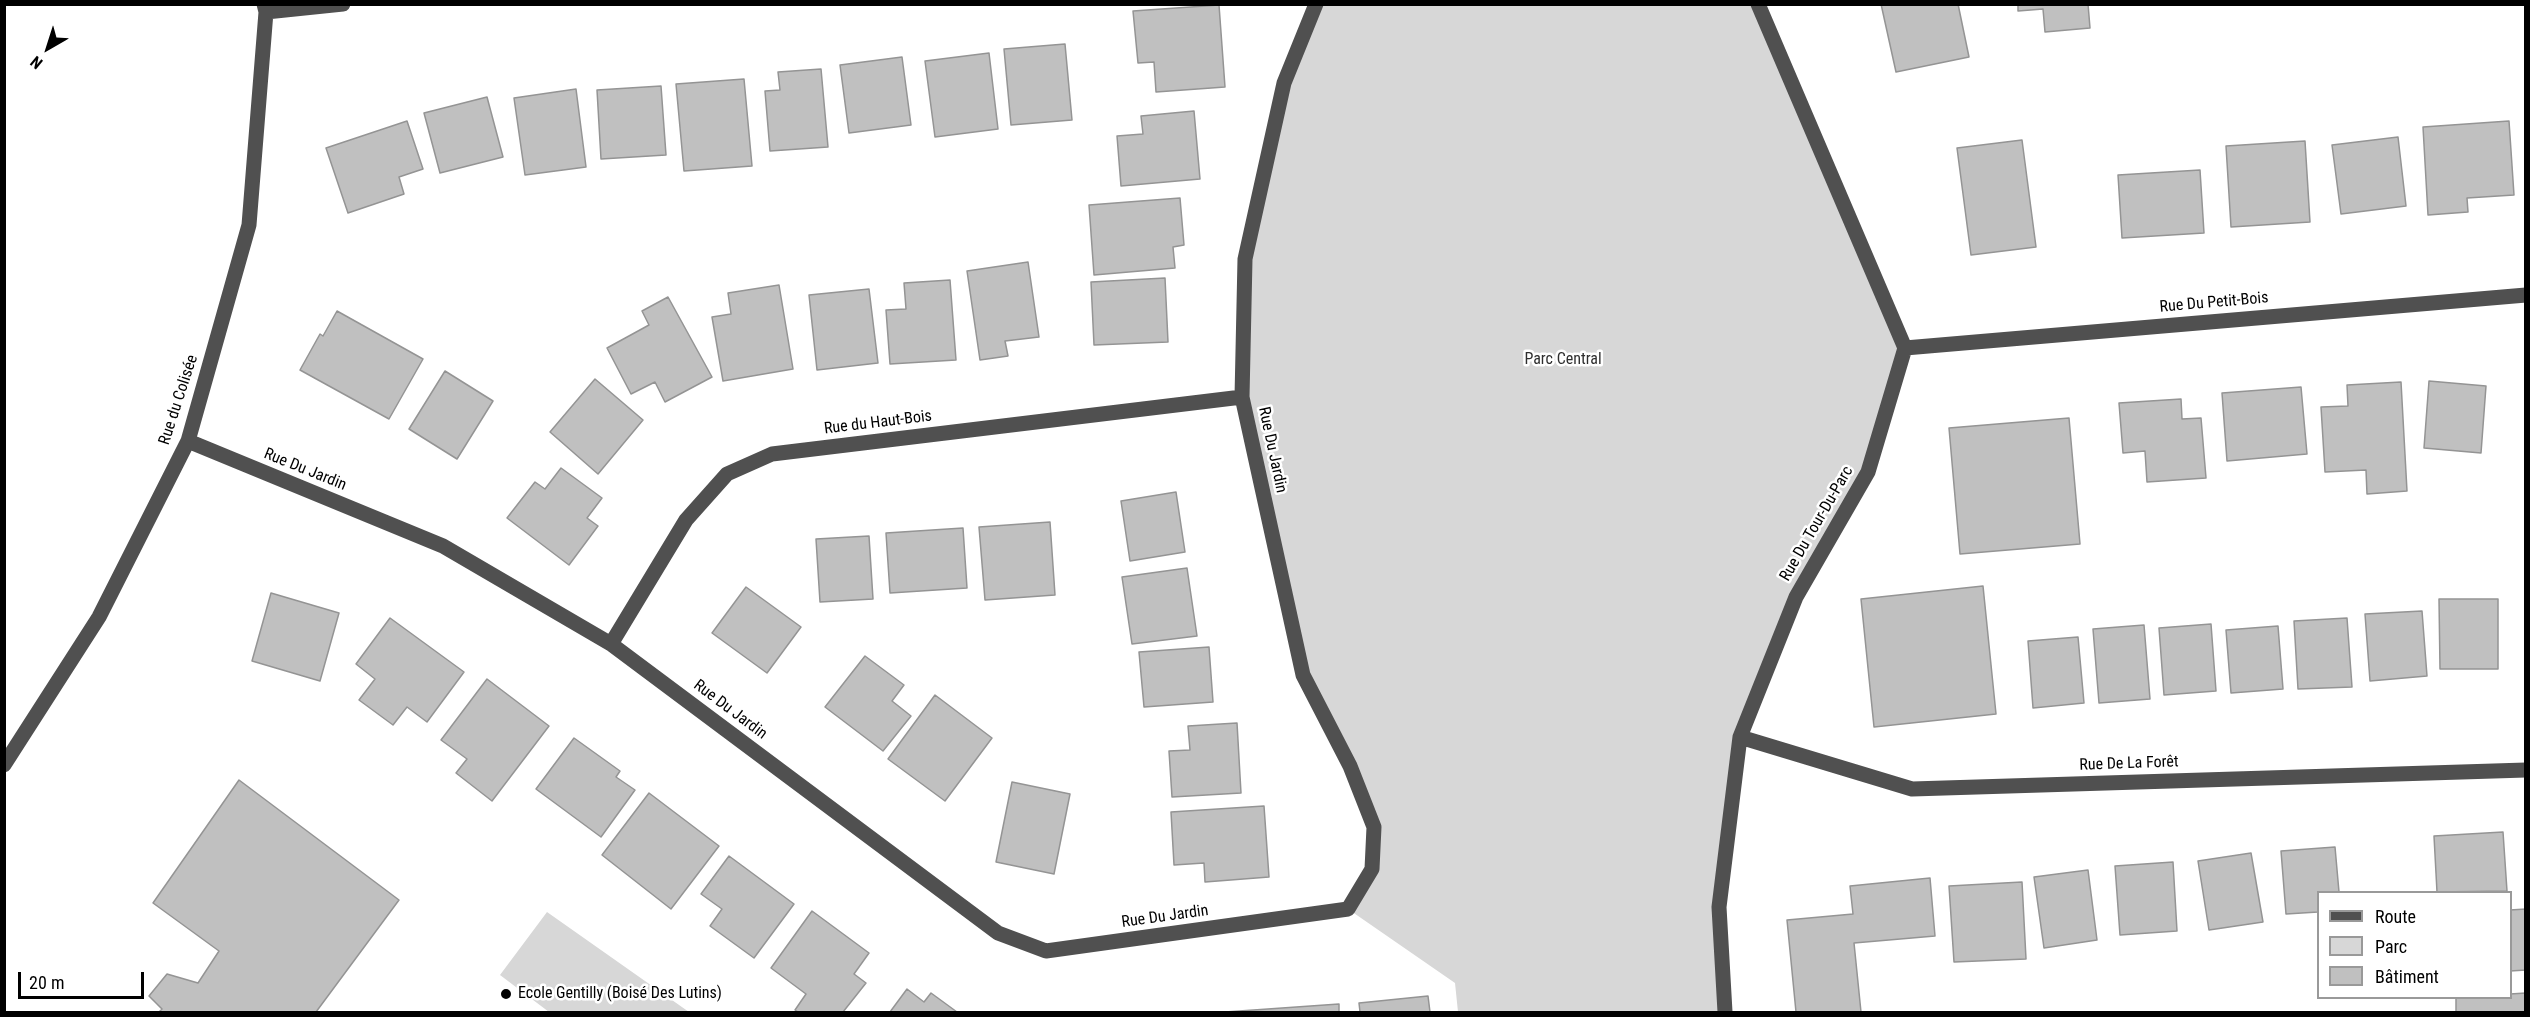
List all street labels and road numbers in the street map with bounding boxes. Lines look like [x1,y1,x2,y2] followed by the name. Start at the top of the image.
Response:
[2159,289,2269,317] street label: Rue Du Petit-Bois
[155,353,203,447] street label: Rue du Colisée
[1254,405,1290,495] street label: Rue Du Jardin
[823,407,933,439] street label: Rue du Haut-Bois
[261,445,349,495] street label: Rue Du Jardin
[1776,463,1858,585] street label: Rue Du Tour-Du-Parc
[689,676,771,744] street label: Rue Du Jardin
[2079,753,2179,775] street label: Rue De La Forêt
[1120,901,1210,933] street label: Rue Du Jardin

